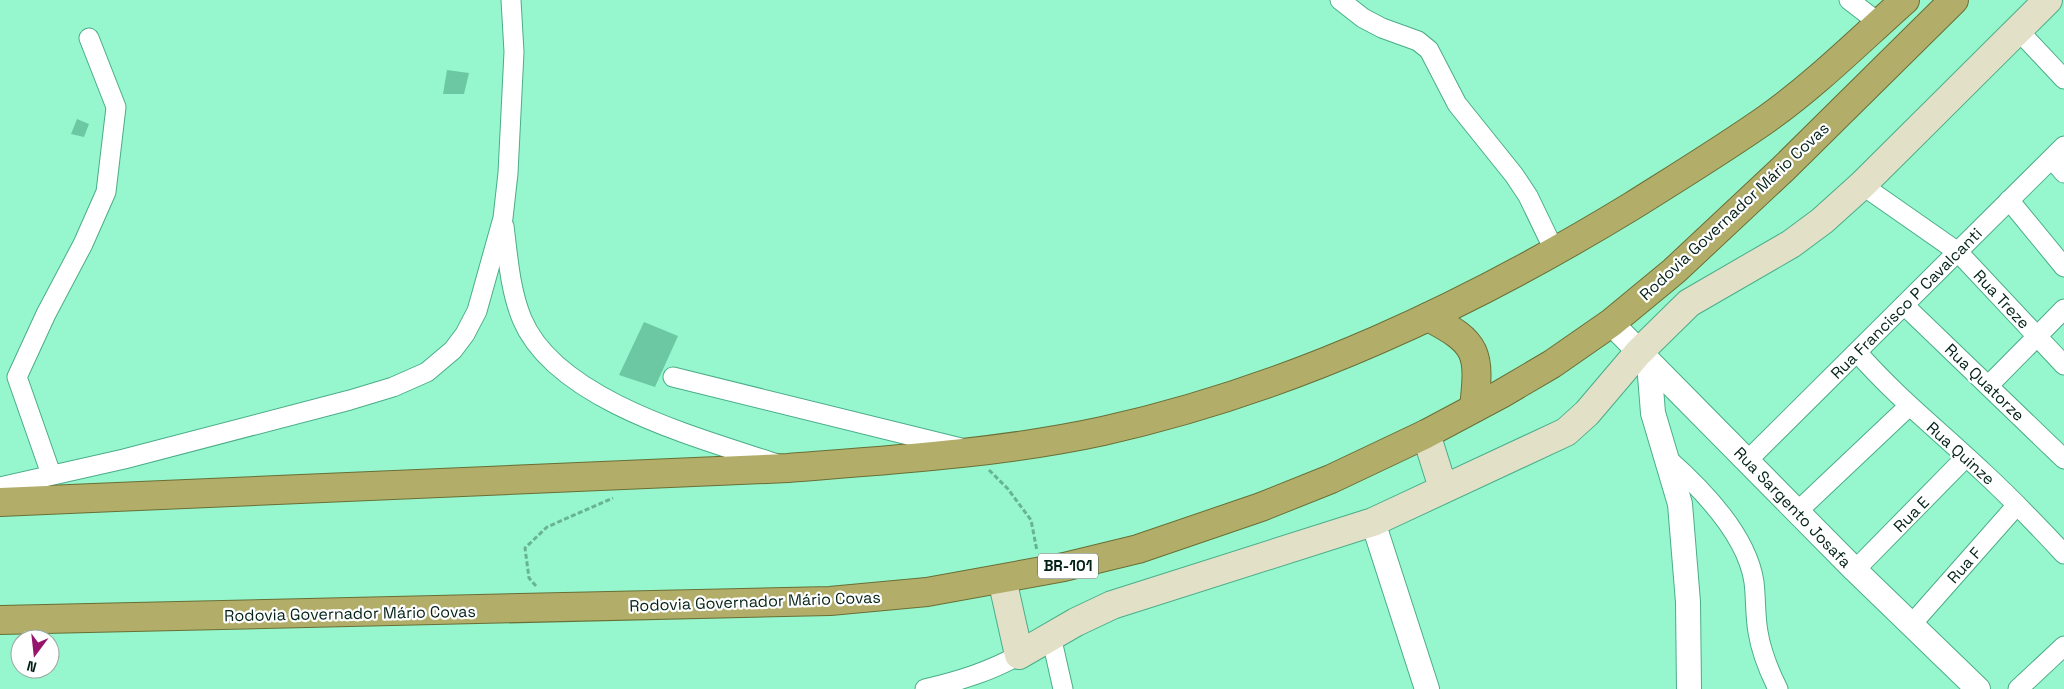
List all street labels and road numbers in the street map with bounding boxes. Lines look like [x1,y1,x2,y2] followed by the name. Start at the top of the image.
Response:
[1635,118,1833,305] street label: Rodovia Governador Mário Covas
[1826,223,1987,384] street label: Rua Francisco P Cavalcanti
[1969,265,2034,333] street label: Rua Treze
[1940,339,2029,426] street label: Rua Quatorze
[1922,417,1999,490] street label: Rua Quinze
[1729,442,1856,572] street label: Rua Sargento Josafa
[1889,492,1934,537] street label: Rua E
[1943,542,1986,588] street label: Rua F
[1038,554,1098,578] road number: BR-101
[629,587,881,616] street label: Rodovia Governador Mário Covas
[224,601,476,626] street label: Rodovia Governador Mário Covas

